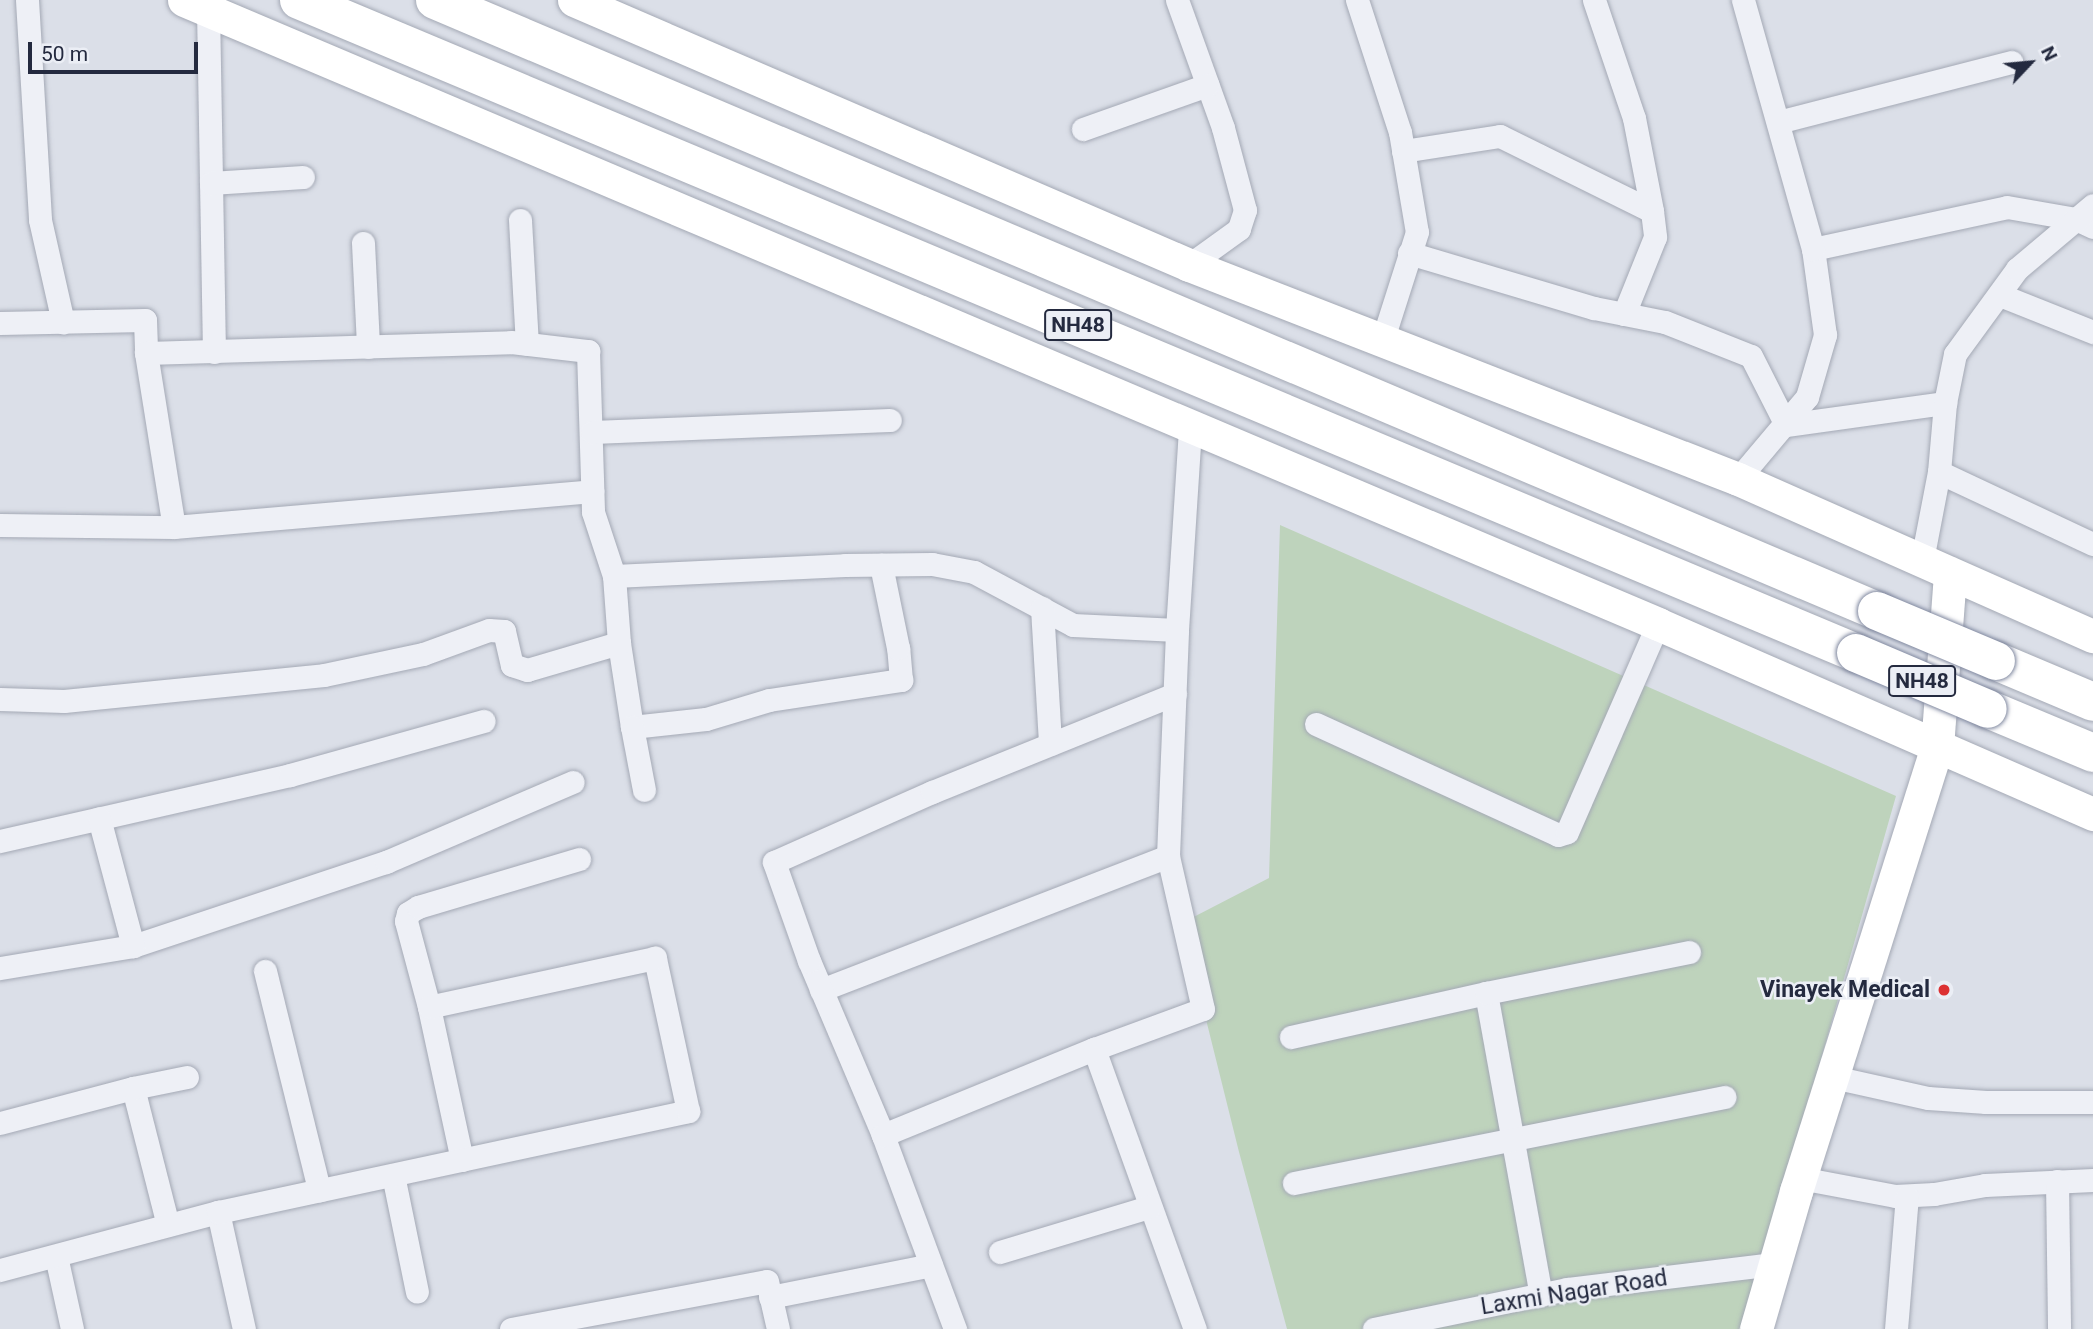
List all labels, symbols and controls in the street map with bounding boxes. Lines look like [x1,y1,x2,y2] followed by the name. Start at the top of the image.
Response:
[32,28,201,72] scale bar
[1995,28,2065,98] north arrow
[41,42,88,66] text: 50 m
[2036,43,2063,65] text: N
[1043,308,1113,342] road number: NH48
[1887,664,1957,698] road number: NH48
[1760,976,1930,1004] place label: Vinayek Medical
[1936,982,1952,998] marker: Vinayek Medical
[1479,1265,1669,1321] street label: Laxmi Nagar Road

